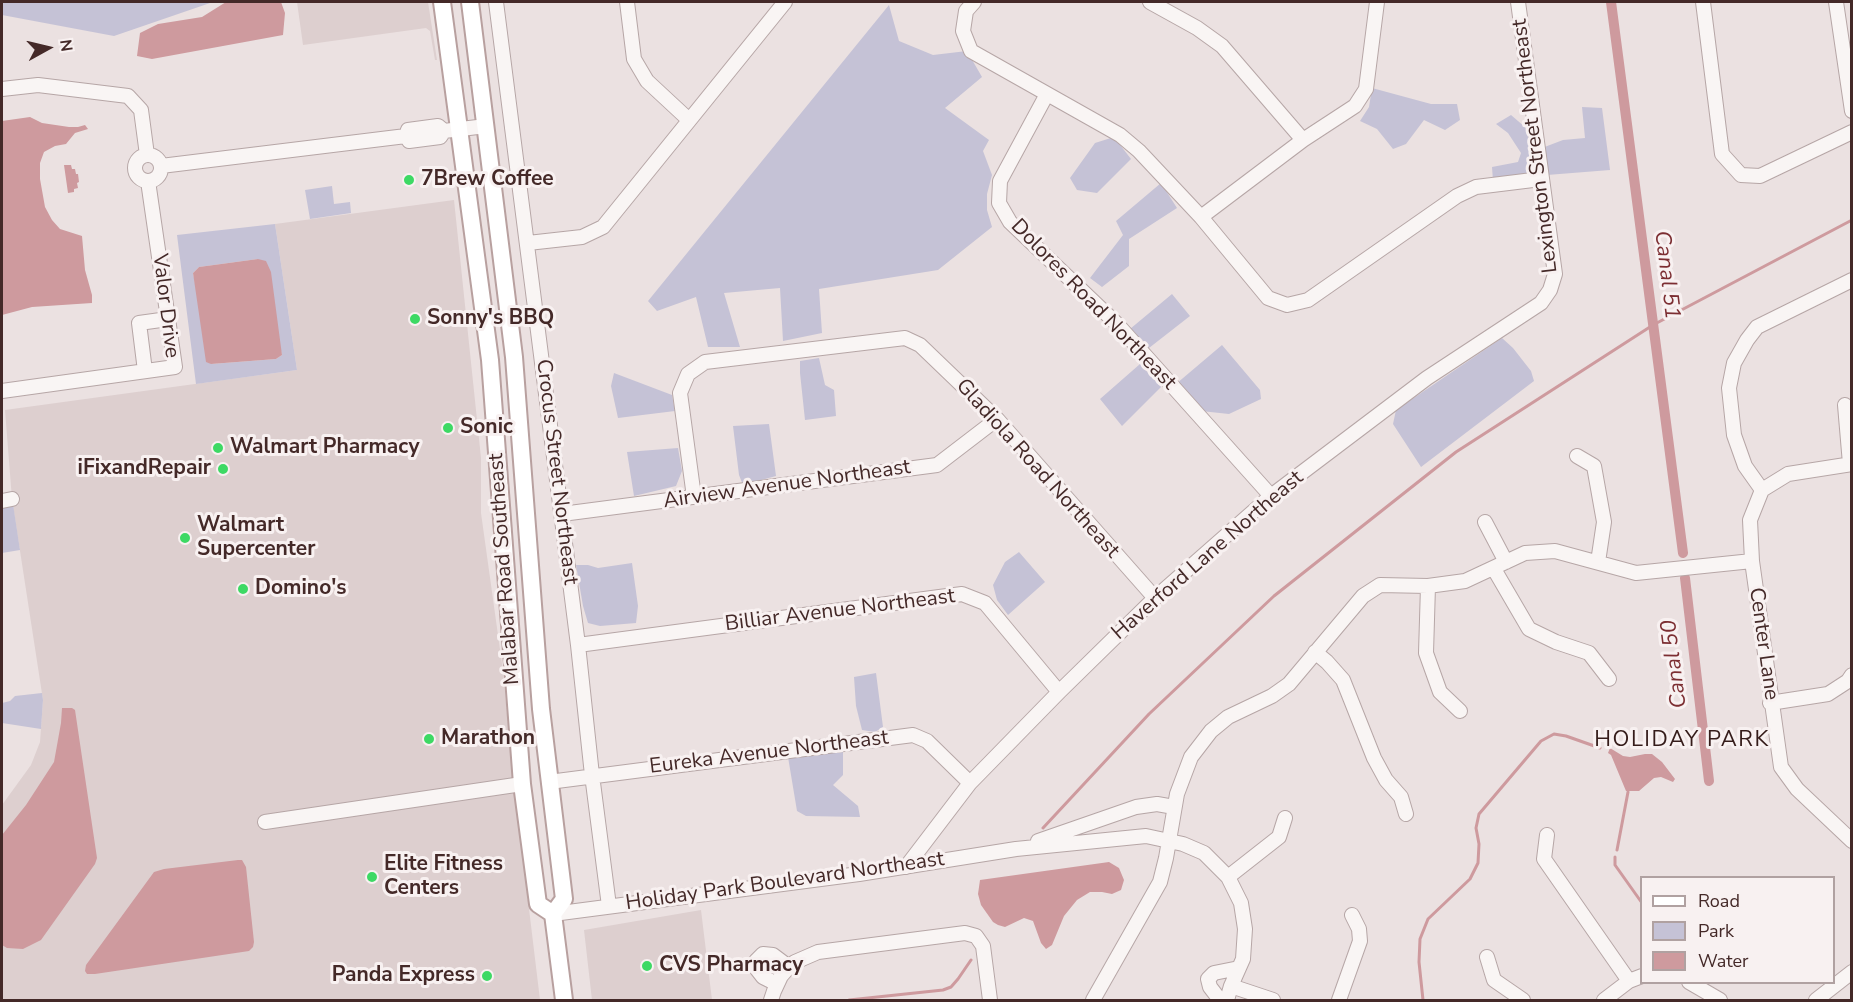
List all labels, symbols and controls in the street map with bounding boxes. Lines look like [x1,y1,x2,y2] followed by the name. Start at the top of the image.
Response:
[18,18,78,78] north arrow
[1508,18,1564,274] street label: Lexington Street Northeast
[54,38,78,53] text: N
[421,167,554,193] place label: 7Brew Coffee
[402,173,416,187] marker: 7Brew Coffee
[1005,214,1181,396] street label: Dolores Road Northeast
[1647,229,1685,321] water label: Canal 51
[146,252,184,360] street label: Valor Drive
[427,306,554,332] place label: Sonny's BBQ
[408,312,422,326] marker: Sonny's BBQ
[530,358,582,586] street label: Crocus Street Northeast
[950,374,1124,564] street label: Gladiola Road Northeast
[460,415,513,441] place label: Sonic
[441,421,455,435] marker: Sonic
[230,435,419,461] place label: Walmart Pharmacy
[211,441,225,455] marker: Walmart Pharmacy
[484,452,526,686] street label: Malabar Road Southeast
[662,455,912,515] street label: Airview Avenue Northeast
[78,456,211,482] place label: iFixandRepair
[216,462,230,476] marker: iFixandRepair
[1107,466,1309,646] street label: Haverford Lane Northeast
[197,513,315,563] place label: Walmart Supercenter
[178,531,192,545] marker: Walmart Supercenter
[255,576,347,602] place label: Domino's
[236,582,250,596] marker: Domino's
[724,584,956,638] street label: Billiar Avenue Northeast
[1743,586,1783,702] street label: Center Lane
[1656,618,1694,710] water label: Canal 50
[441,726,535,752] place label: Marathon
[648,726,890,780] street label: Eureka Avenue Northeast
[1594,728,1770,754] district label: HOLIDAY PARK
[422,732,436,746] marker: Marathon
[624,847,946,917] street label: Holiday Park Boulevard Northeast
[384,852,503,902] place label: Elite Fitness Centers
[365,870,379,884] marker: Elite Fitness Centers
[1640,876,1835,984] legend
[1698,889,1740,913] text: Road
[1698,919,1734,943] text: Park
[1698,949,1749,973] text: Water
[659,953,803,979] place label: CVS Pharmacy
[640,959,654,973] marker: CVS Pharmacy
[332,963,475,989] place label: Panda Express
[480,969,494,983] marker: Panda Express

